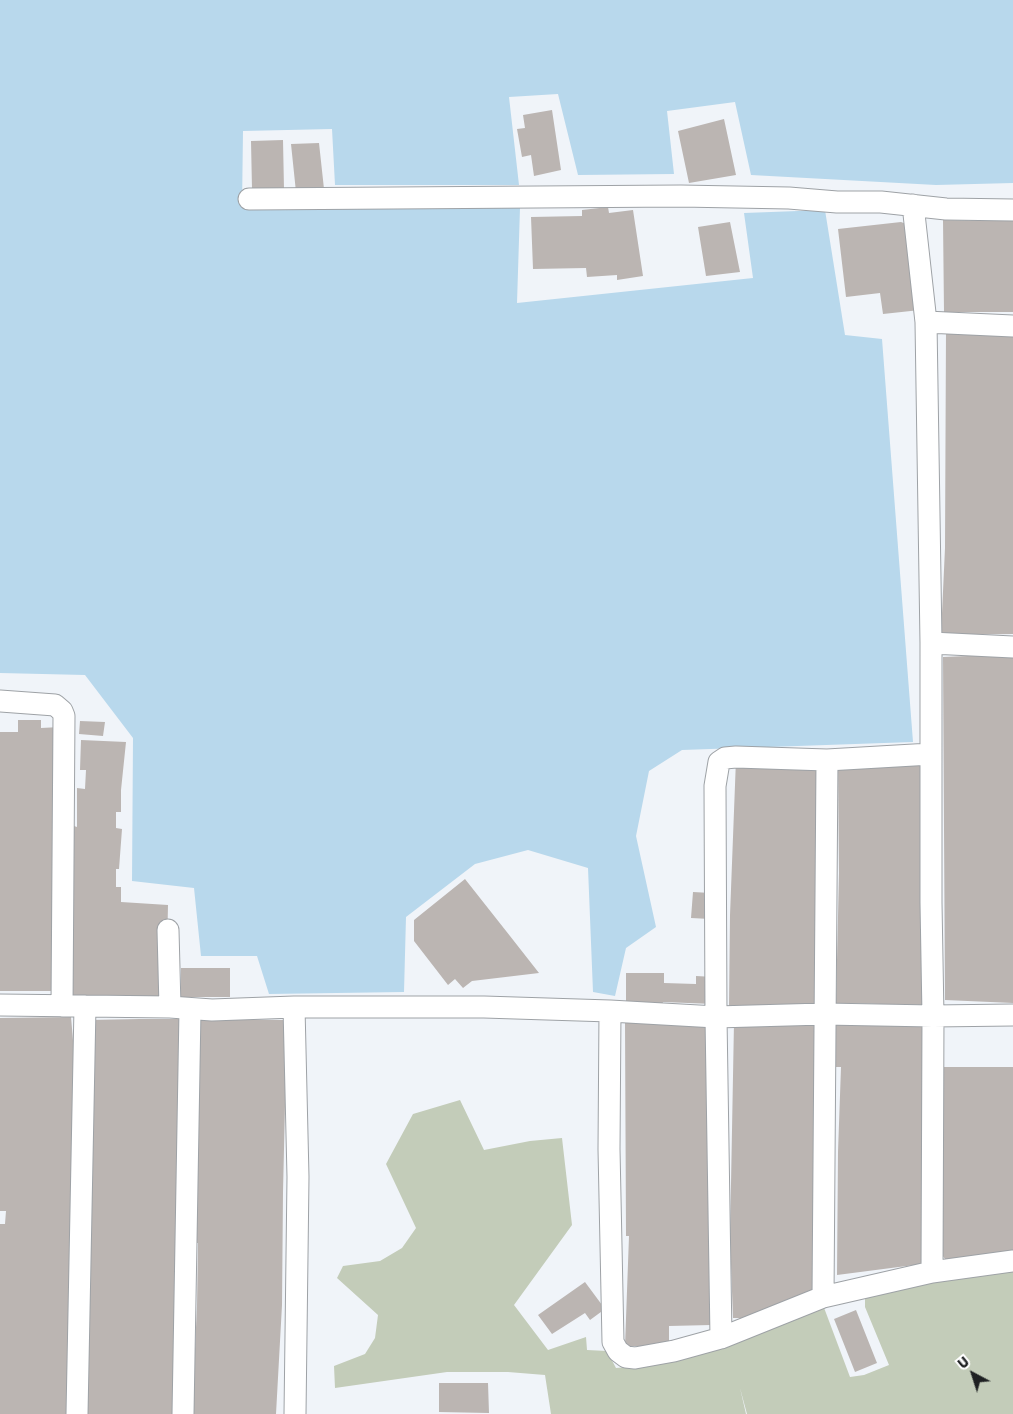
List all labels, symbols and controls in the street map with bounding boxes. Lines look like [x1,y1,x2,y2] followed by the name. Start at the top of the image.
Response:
[948,1349,998,1399] north arrow
[953,1352,974,1373] text: U

